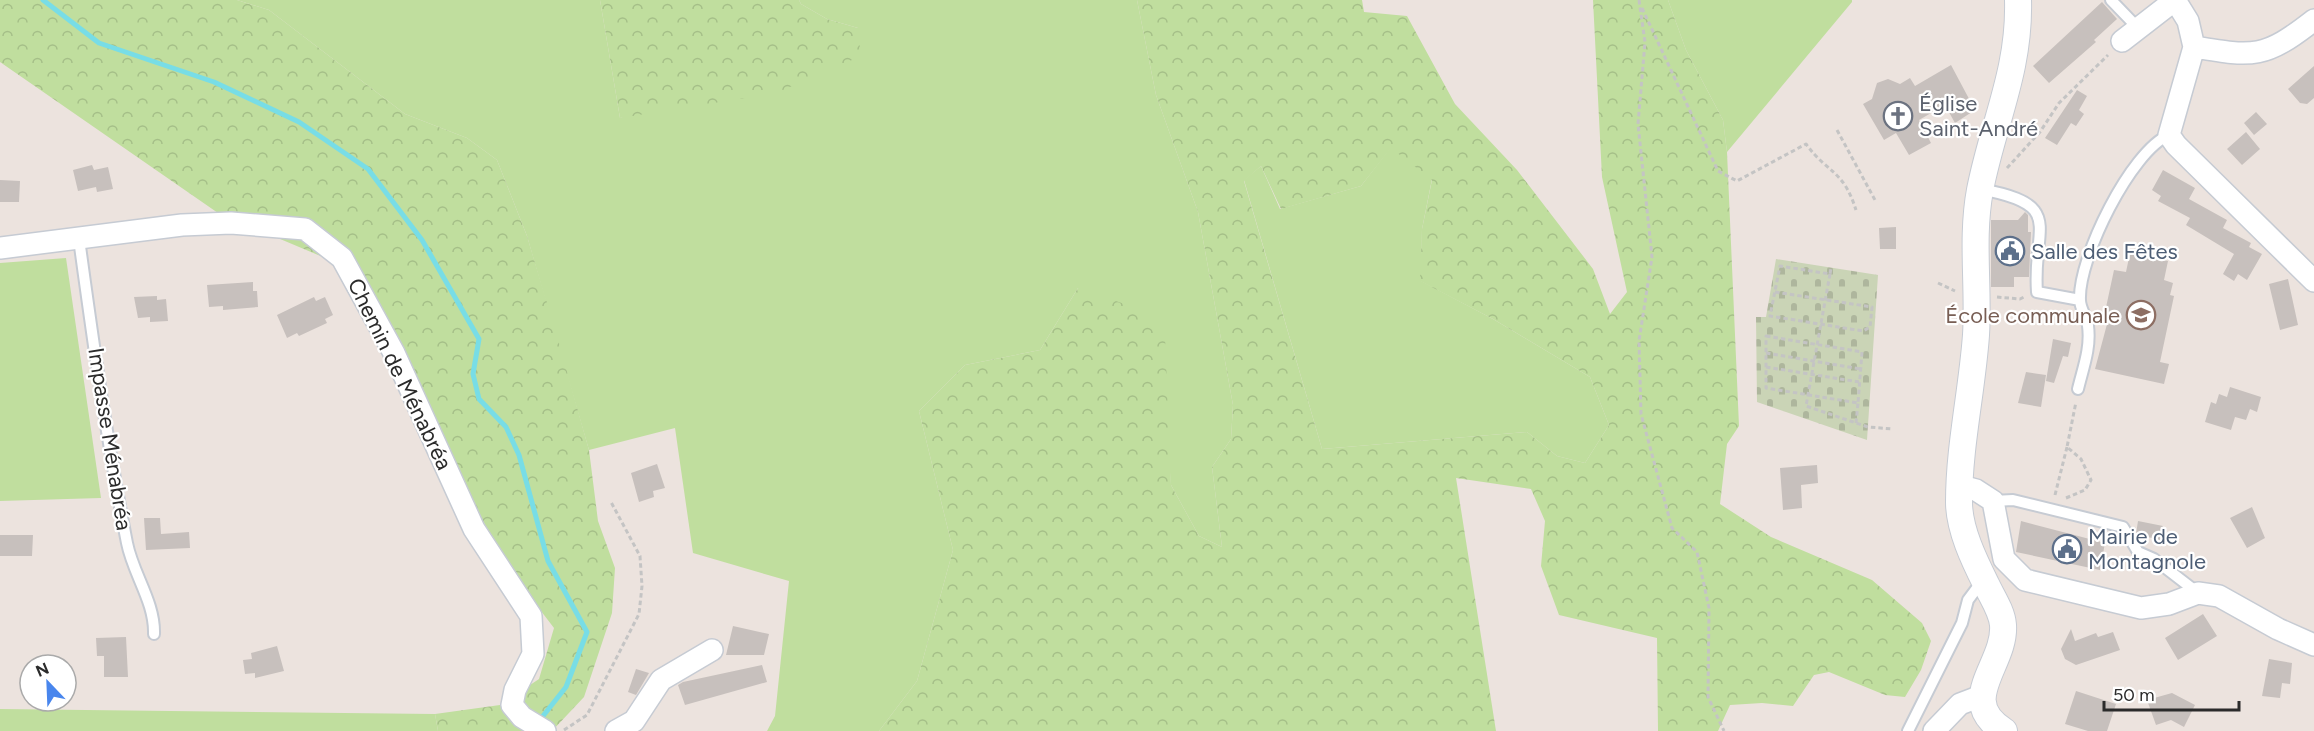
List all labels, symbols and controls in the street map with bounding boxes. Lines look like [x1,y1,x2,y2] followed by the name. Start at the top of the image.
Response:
[1919,90,2038,142] place label: Église Saint-André
[1882,100,1914,132] church icon: Église Saint-André
[1994,235,2026,267] public building icon: Salle des Fêtes
[2031,238,2178,265] place label: Salle des Fêtes
[342,274,458,474] street label: Chemin de Ménabréa
[2125,299,2157,331] school or university icon: École communale
[1945,302,2120,329] place label: École communale
[82,346,138,532] street label: Impasse Ménabréa
[2088,523,2206,575] place label: Mairie de Montagnole
[2051,533,2083,565] public building icon: Mairie de Montagnole
[18,653,78,713] north arrow
[33,658,52,681] text: N
[2104,674,2239,712] scale bar
[2113,684,2155,706] text: 50 m

